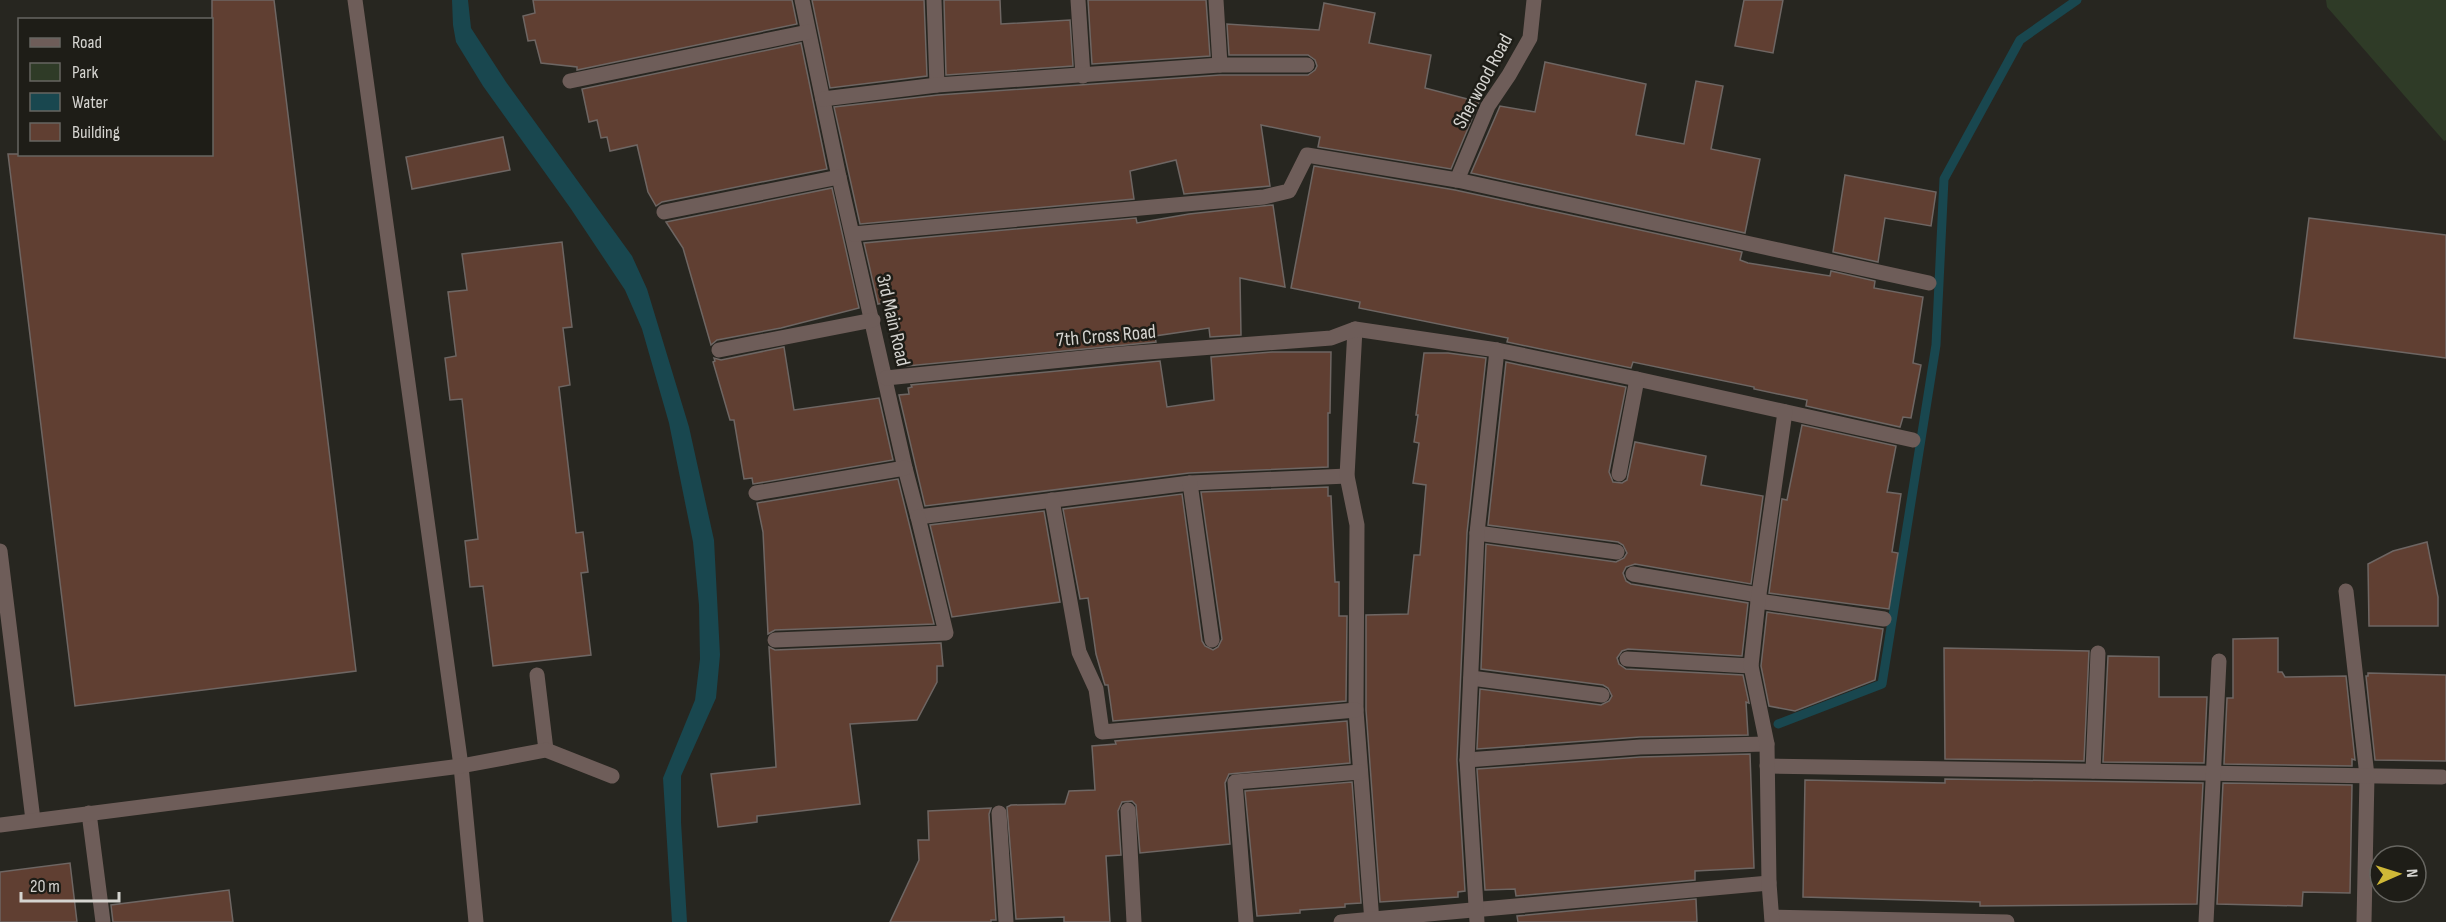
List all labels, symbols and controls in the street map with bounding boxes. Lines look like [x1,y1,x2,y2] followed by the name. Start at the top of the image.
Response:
[18,18,213,156] legend
[1448,30,1518,133] street label: Sherwood Road
[72,32,102,53] text: Road
[72,62,98,83] text: Park
[72,92,108,113] text: Water
[72,122,120,143] text: Building
[871,272,915,369] street label: 3rd Main Road
[1055,320,1157,352] street label: 7th Cross Road
[2368,844,2428,904] north arrow
[21,865,118,903] scale bar
[2402,869,2421,878] text: N
[30,876,60,897] text: 20 m

